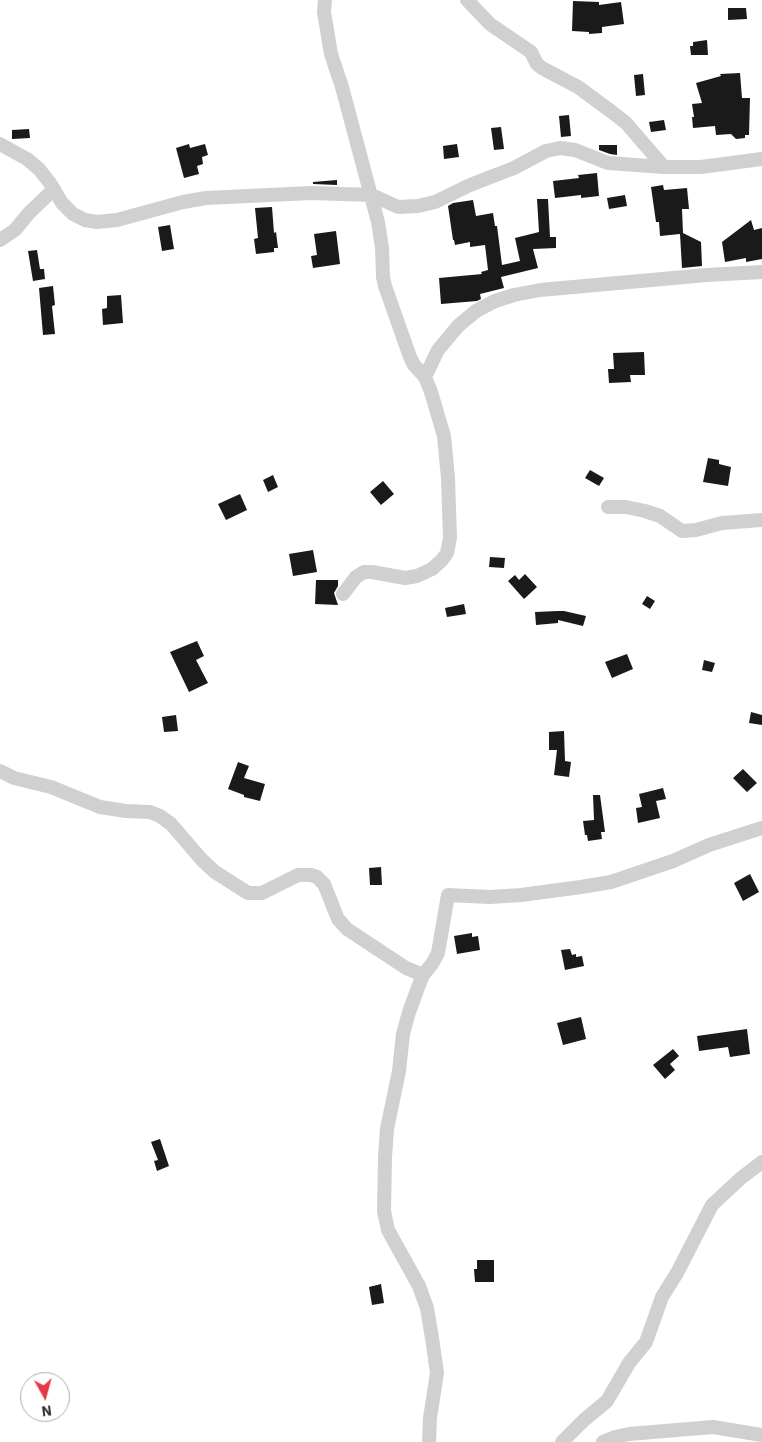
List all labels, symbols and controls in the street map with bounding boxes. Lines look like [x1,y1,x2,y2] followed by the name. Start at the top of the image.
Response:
[20,1372,70,1422] north arrow
[41,1401,53,1420] text: N

